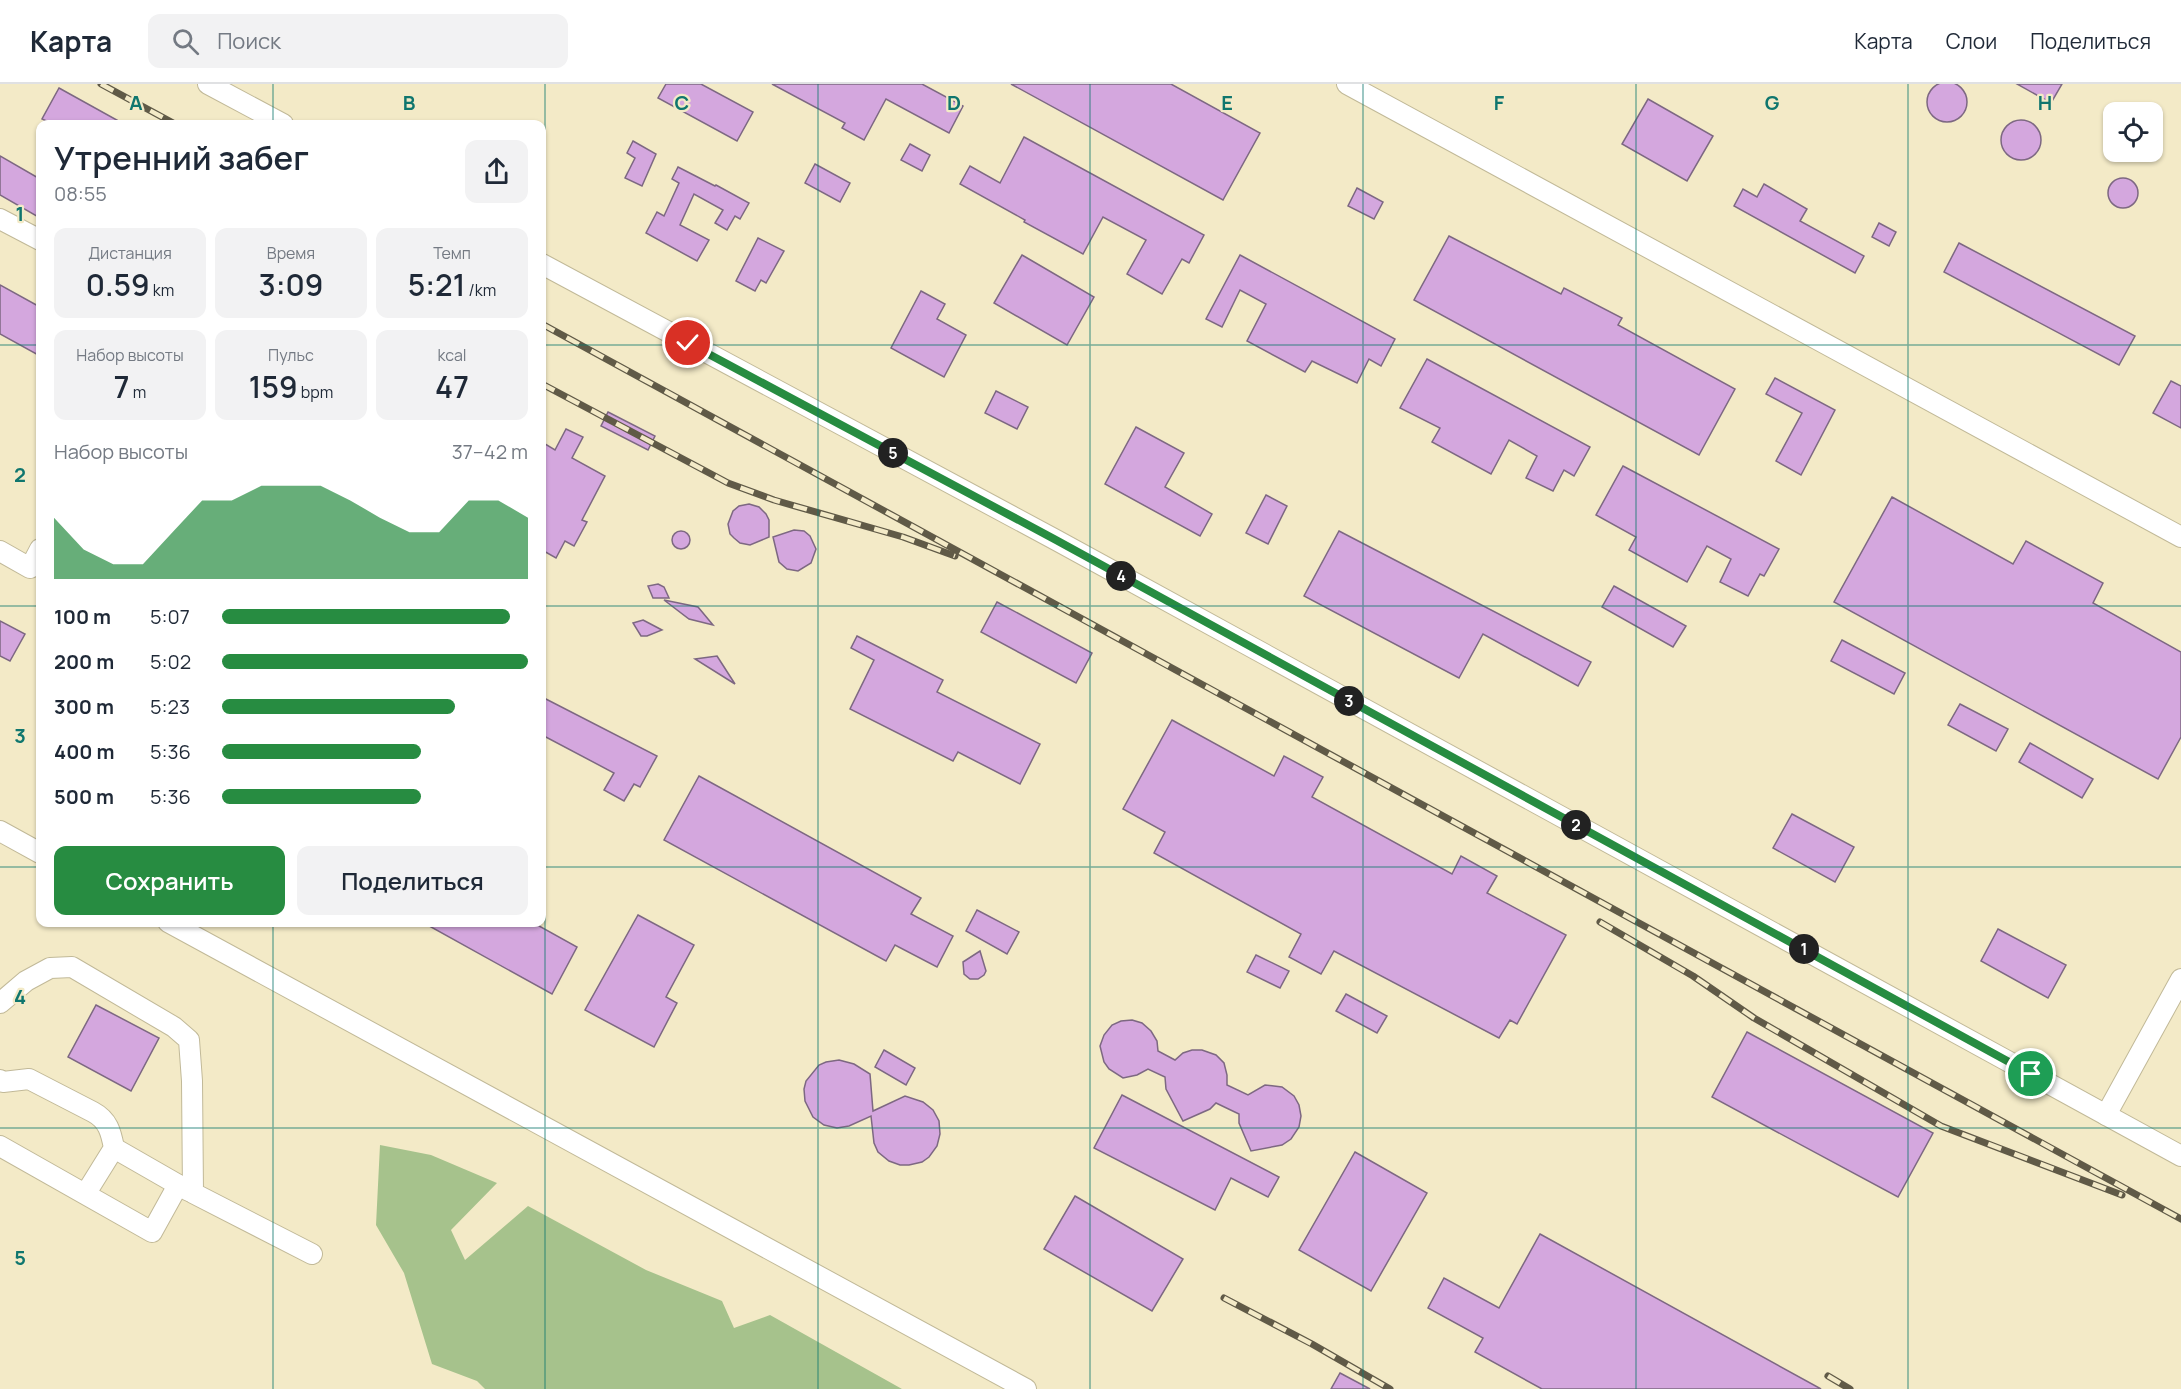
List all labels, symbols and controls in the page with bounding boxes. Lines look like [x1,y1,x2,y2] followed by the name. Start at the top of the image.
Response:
[148,14,568,68] search box
[30,22,112,60] text: Карта
[169,25,202,58] icon: search
[217,26,281,56] text: Поиск
[1854,27,1913,55] text: Карта
[1946,27,1997,55] text: Слои
[2030,27,2151,55] text: Поделиться
[129,89,143,116] text: A
[403,89,416,116] text: B
[675,89,689,116] text: C
[947,89,961,116] text: D
[1221,89,1233,116] text: E
[1494,89,1505,116] text: F
[1765,89,1780,116] text: G
[2038,89,2052,116] text: H
[2103,102,2163,162] map controls
[2103,102,2163,162] button: locate
[54,135,309,180] text: Утренний забег
[465,140,528,203] button: share
[54,180,107,207] text: 08:55
[16,200,24,227] text: 1
[88,242,172,264] text: Дистанция
[267,242,315,264] text: Время
[433,242,471,264] text: Темп
[86,264,150,305] text: 0.59
[259,264,323,305] text: 3:09
[408,264,465,305] text: 5:21
[150,279,174,301] text: km
[465,279,496,301] text: /km
[662,317,713,368] pin
[671,326,704,359] icon: check
[76,344,184,366] text: Набор высоты
[268,344,314,366] text: Пульс
[437,344,467,366] text: kcal
[114,366,129,407] text: 7
[249,366,298,407] text: 159
[435,366,469,407] text: 47
[129,381,146,403] text: m
[298,381,333,403] text: bpm
[54,438,188,465] text: Набор высоты
[452,438,528,465] text: 37–42 m
[878,438,908,468] pin: 5
[888,442,898,464] text: 5
[14,461,26,488] text: 2
[1106,561,1136,591] pin: 4
[1116,565,1126,587] text: 4
[54,603,111,630] text: 100 m
[150,603,190,630] text: 5:07
[54,648,114,675] text: 200 m
[150,648,191,675] text: 5:02
[1334,686,1364,716] pin: 3
[1344,690,1354,712] text: 3
[54,693,114,720] text: 300 m
[150,693,190,720] text: 5:23
[14,722,26,749] text: 3
[54,738,114,765] text: 400 m
[150,738,191,765] text: 5:36
[54,783,114,810] text: 500 m
[150,783,191,810] text: 5:36
[1561,810,1591,840] pin: 2
[1571,814,1581,836] text: 2
[54,846,285,915] button: Сохранить
[297,846,528,915] button: Поделиться
[1789,934,1819,964] pin: 1
[1800,938,1808,960] text: 1
[14,983,26,1010] text: 4
[2005,1048,2056,1099] pin
[2014,1057,2047,1090] icon: arrive
[14,1244,26,1271] text: 5

